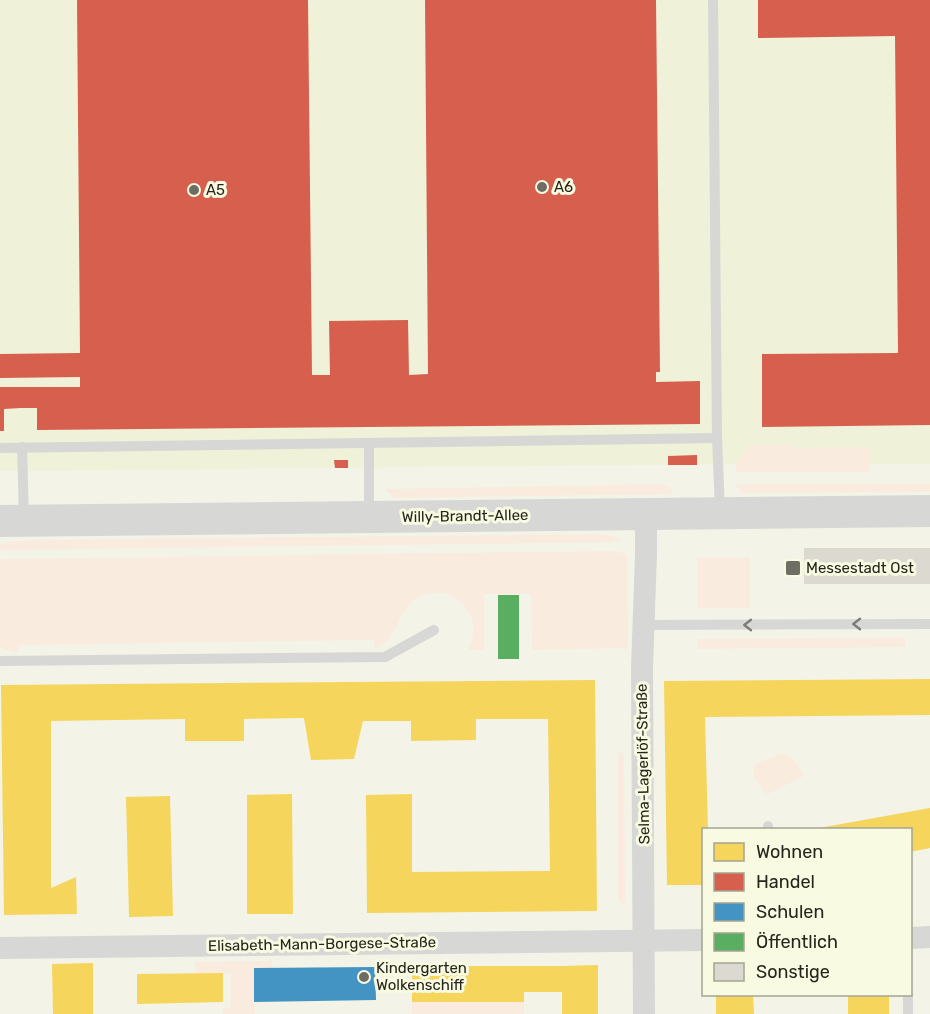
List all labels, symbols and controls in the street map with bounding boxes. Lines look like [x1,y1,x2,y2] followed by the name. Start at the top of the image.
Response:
[554,178,573,196] place label: A6
[535,180,549,194] marker: A6
[206,181,225,199] place label: A5
[187,183,201,197] marker: A5
[402,506,528,526] street label: Willy-Brandt-Allee
[784,559,802,577] marker: Messestadt Ost
[806,559,914,577] place label: Messestadt Ost
[852,618,861,630] one-way arrow
[744,619,753,631] one-way arrow
[633,684,653,844] street label: Selma-Lagerlöf-Straße
[702,828,912,996] legend
[756,841,823,863] text: Wohnen
[756,871,815,893] text: Handel
[756,901,824,923] text: Schulen
[756,931,838,953] text: Öffentlich
[208,933,436,955] street label: Elisabeth-Mann-Borgese-Straße
[376,959,467,994] place label: Kindergarten Wolkenschiff
[756,961,830,983] text: Sonstige
[357,970,371,984] marker: Kindergarten Wolkenschiff

